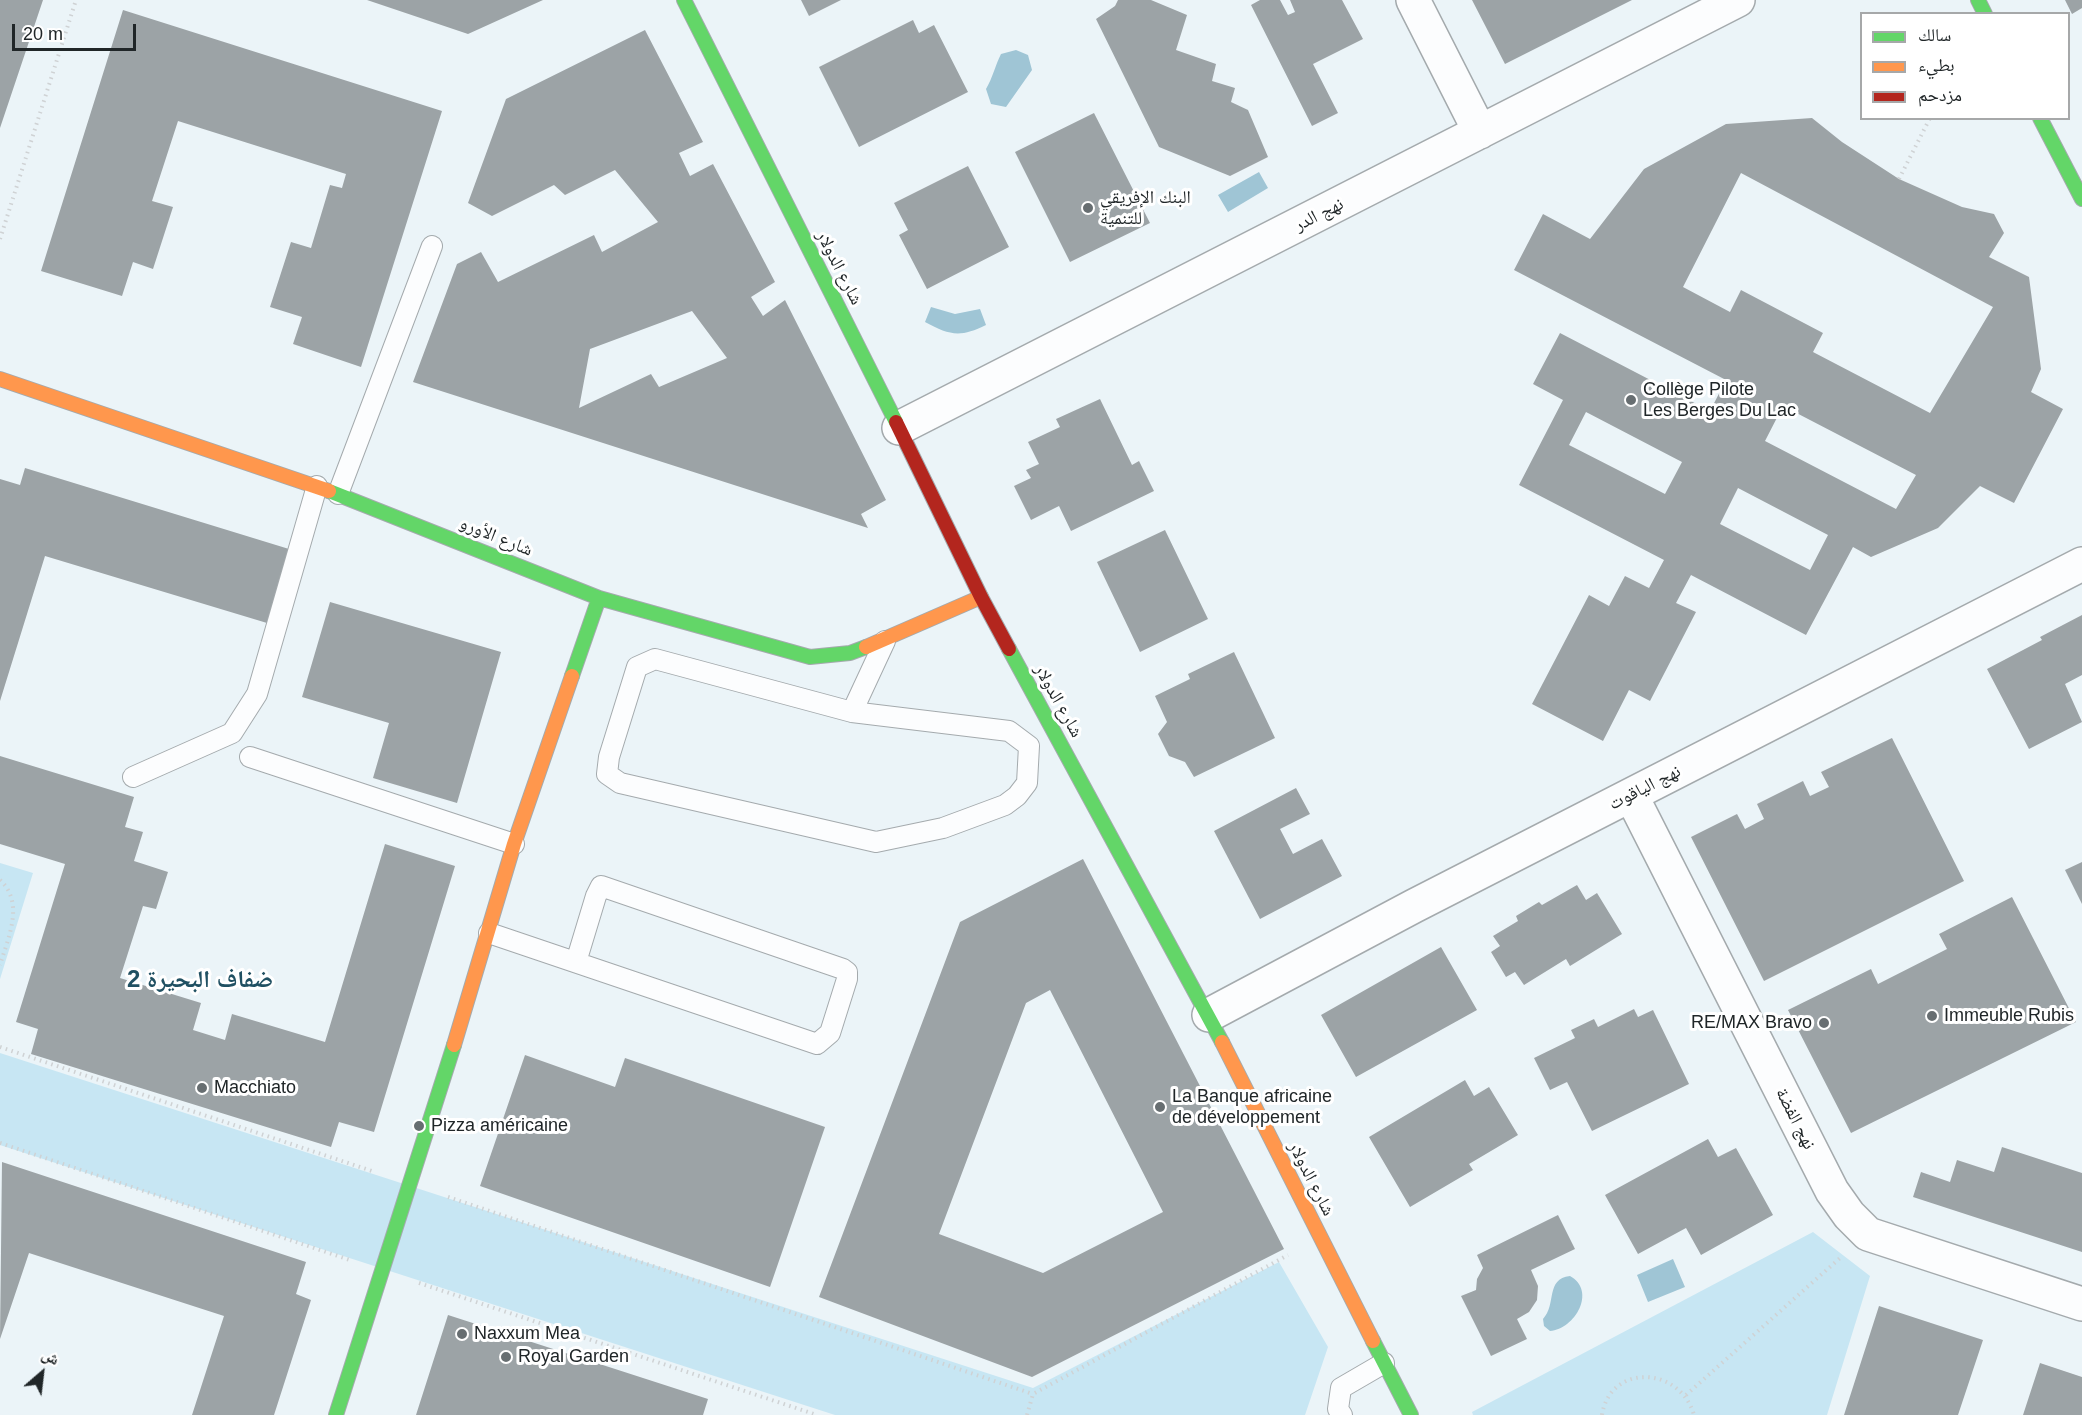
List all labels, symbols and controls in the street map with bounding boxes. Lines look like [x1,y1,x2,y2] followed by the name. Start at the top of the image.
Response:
[15,12,140,50] scale bar
[1860,12,2070,120] legend
[23,24,63,44] text: 20 m
[1918,25,1951,45] text: سالك
[1918,55,1955,75] text: بطيء
[1918,85,1962,105] text: مزدحم
[1100,187,1191,230] place label: البنك الإفريقي للتنمية
[1291,193,1347,237] street label: نهج الدر
[1081,201,1095,215] marker: البنك الإفريقي للتنمية
[811,227,867,309] street label: شارع الدولار
[1643,379,1796,422] place label: Collège Pilote Les Berges Du Lac
[1624,393,1638,407] marker: Collège Pilote Les Berges Du Lac
[456,513,536,561] street label: شارع الأورو
[1029,661,1087,741] street label: شارع الدولار
[1605,761,1685,815] street label: نهج الياقوت
[127,966,273,994] district label: ضفاف البحيرة 2
[1944,1005,2074,1027] place label: Immeuble Rubis
[1925,1009,1939,1023] marker: Immeuble Rubis
[1691,1012,1812,1034] place label: RE/MAX Bravo
[1817,1016,1831,1030] marker: RE/MAX Bravo
[214,1077,296,1099] place label: Macchiato
[195,1081,209,1095] marker: Macchiato
[1770,1085,1820,1153] street label: نهج الفضة
[1172,1086,1332,1128] place label: La Banque africaine de développement
[1153,1100,1167,1114] marker: La Banque africaine de développement
[431,1115,568,1137] place label: Pizza américaine
[412,1119,426,1133] marker: Pizza américaine
[1283,1138,1339,1220] street label: شارع الدولار
[474,1323,580,1345] place label: Naxxum Mea
[455,1327,469,1341] marker: Naxxum Mea
[12,1343,72,1403] north arrow
[39,1345,62,1368] text: ش
[518,1346,629,1368] place label: Royal Garden
[499,1350,513,1364] marker: Royal Garden

